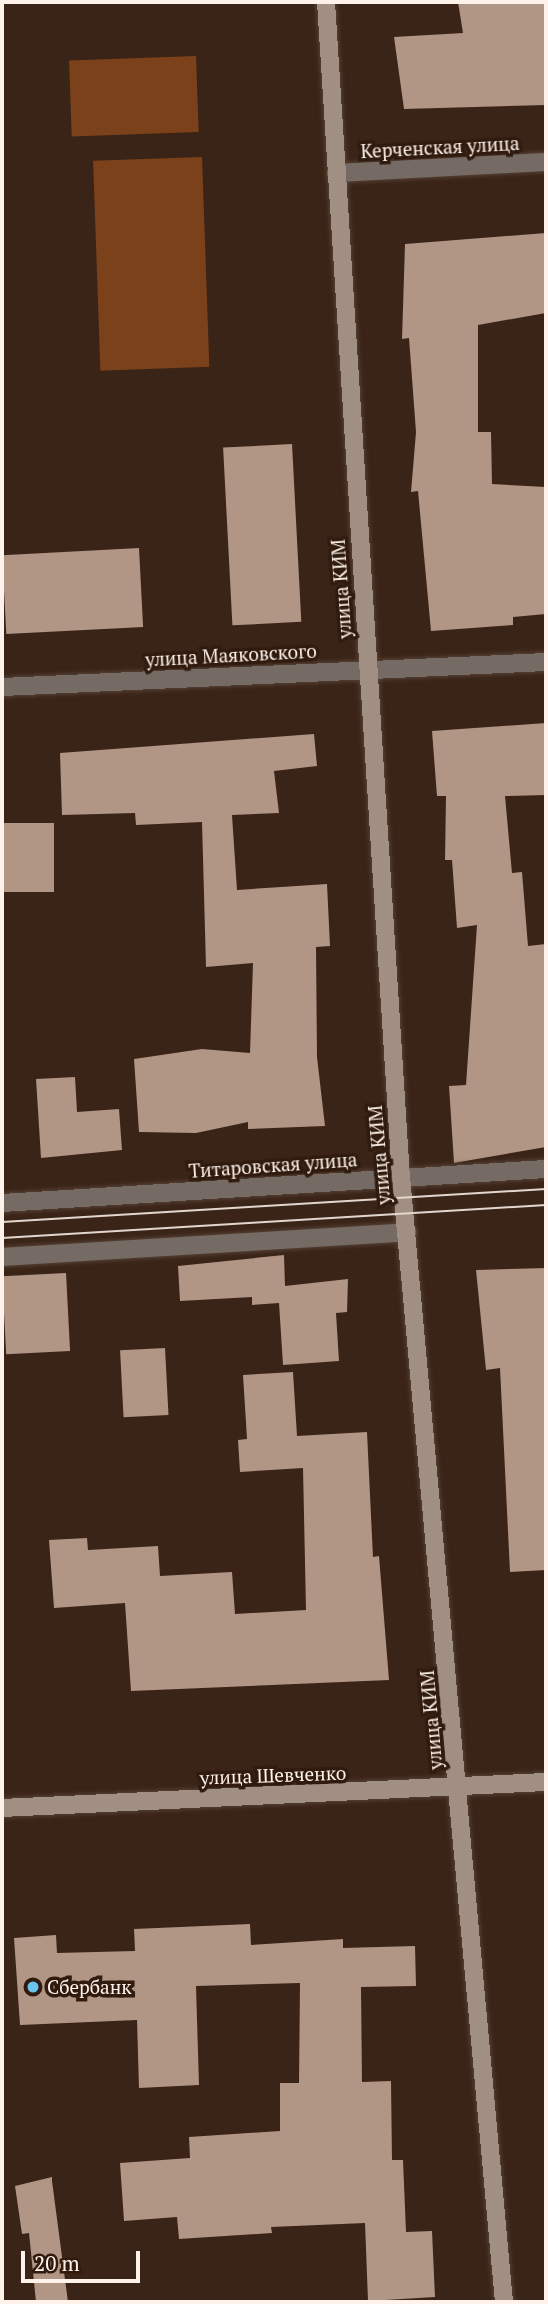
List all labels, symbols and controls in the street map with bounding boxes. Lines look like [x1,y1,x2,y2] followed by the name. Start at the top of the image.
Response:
[360,131,520,163] street label: Керченская улица
[326,538,356,640] street label: улица КИМ
[145,639,317,671] street label: улица Маяковского
[363,1104,395,1206] street label: улица КИМ
[188,1148,358,1182] street label: Титаровская улица
[415,1669,447,1771] street label: улица КИМ
[199,1761,347,1789] street label: улица Шевченко
[47,1976,132,1998] place label: Сбербанк
[25,1979,41,1995] marker: Сбербанк
[24,2238,144,2282] scale bar
[34,2249,80,2277] text: 20 m

